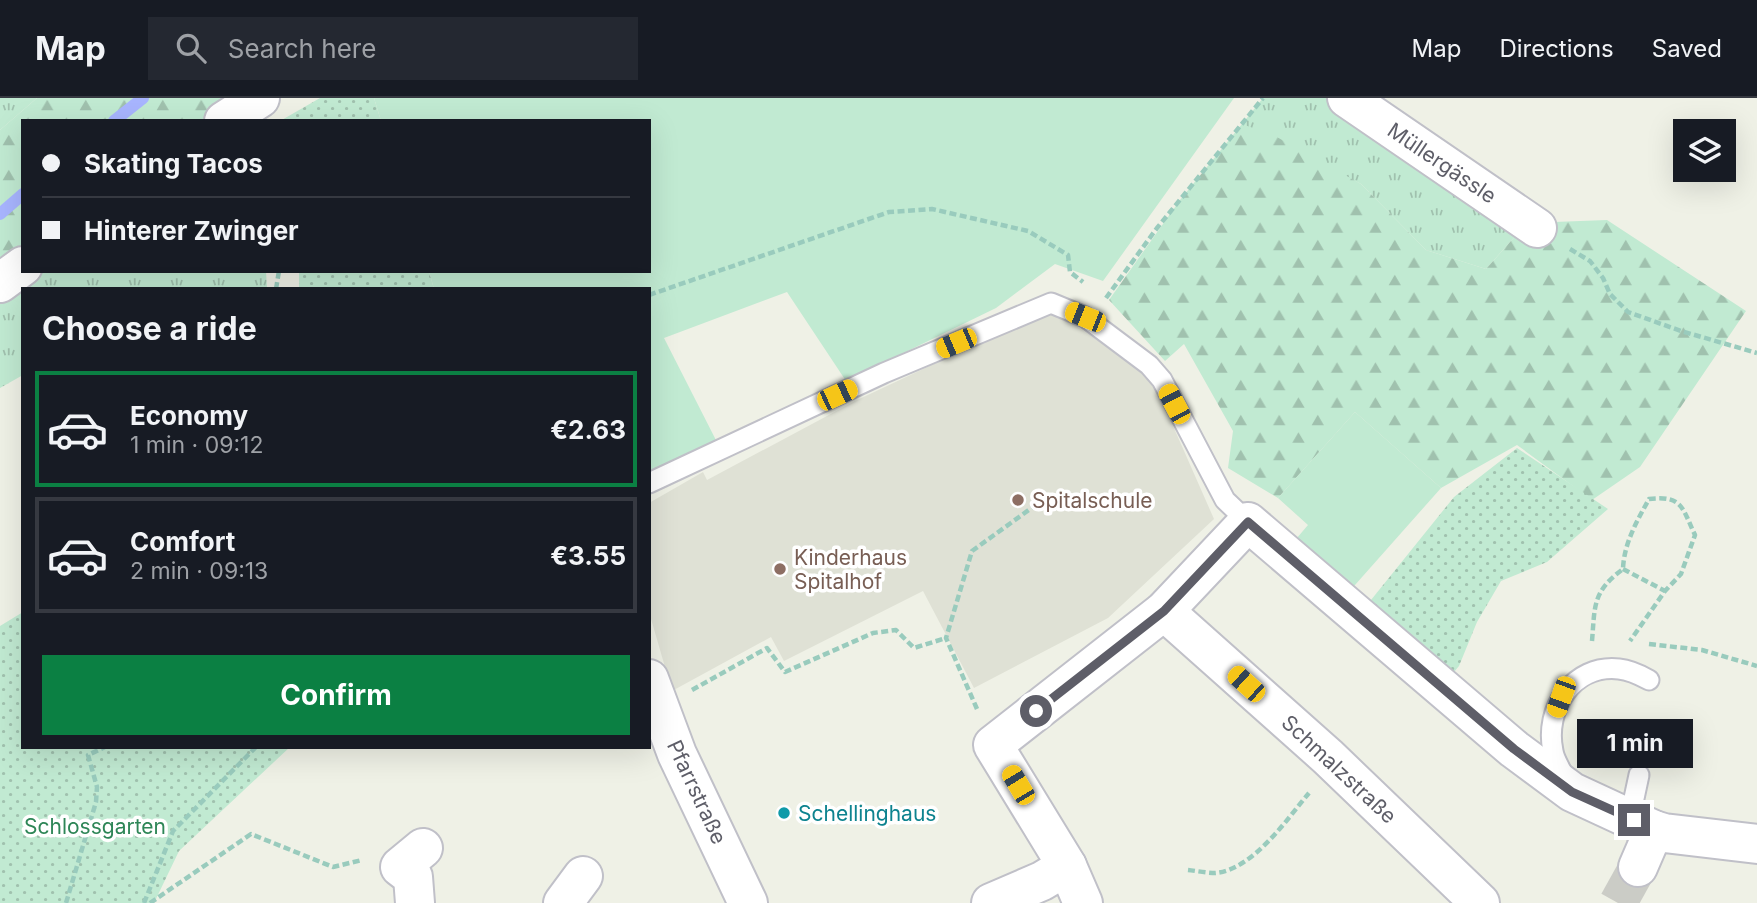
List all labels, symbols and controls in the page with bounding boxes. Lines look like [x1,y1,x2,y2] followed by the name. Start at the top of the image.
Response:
[148,17,638,80] search box
[35,28,106,68] text: Map
[172,29,210,67] icon: search
[228,33,376,64] text: Search here
[1412,34,1461,63] text: Map
[1499,34,1614,63] text: Directions
[1652,34,1722,63] text: Saved
[1383,118,1501,208] street label: Müllergässle
[1673,119,1736,182] map controls
[1673,119,1736,182] button: layers
[84,148,263,179] text: Skating Tacos
[84,215,299,246] text: Hinterer Zwinger
[1062,299,1109,335] car
[42,309,257,348] text: Choose a ride
[933,325,980,361] car
[814,377,861,413] car
[1155,381,1194,427] car
[46,398,109,461] icon: car
[130,400,248,431] text: Economy
[550,414,626,445] text: €2.63
[130,431,263,459] text: 1 min · 09:12
[1032,488,1153,513] place label: Spitalschule
[1010,492,1026,508] marker: Spitalschule
[46,524,109,587] icon: car
[130,526,235,557] text: Comfort
[550,540,626,571] text: €3.55
[794,545,907,594] place label: Kinderhaus Spitalhof
[130,557,268,585] text: 2 min · 09:13
[772,561,788,577] marker: Kinderhaus Spitalhof
[42,655,630,735] button: Confirm
[1224,662,1269,706] car
[1544,674,1579,720] car
[1020,695,1052,727] route start
[1276,710,1402,828] street label: Schmalzstraße
[1576,718,1692,768] callout: 1 min
[1607,729,1663,757] text: 1 min
[662,736,732,848] street label: Pfarrstraße
[999,762,1038,808] car
[798,801,936,826] place label: Schellinghaus
[1618,804,1650,836] route end
[776,805,792,821] marker: Schellinghaus
[24,814,166,839] park label: Schlossgarten

